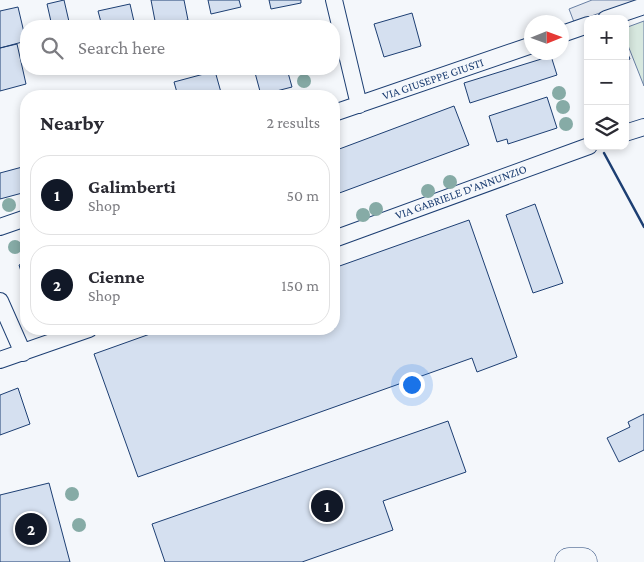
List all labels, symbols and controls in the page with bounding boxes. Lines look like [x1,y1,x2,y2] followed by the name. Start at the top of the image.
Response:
[524,15,569,60] north arrow
[584,15,629,150] map controls
[584,15,629,60] button: +
[20,20,340,75] search box
[38,34,66,62] icon: search
[78,37,165,58] text: Search here
[380,55,486,103] street label: VIA GIUSEPPE GIUSTI
[584,60,629,105] button: −
[584,105,629,150] button: layers
[40,111,104,135] text: Nearby
[267,114,320,131] text: 2 results
[393,162,529,222] street label: VIA GABRIELE D'ANNUNZIO
[88,176,176,197] text: Galimberti
[54,187,60,204] text: 1
[287,187,319,204] text: 50 m
[88,197,120,214] text: Shop
[88,266,145,287] text: Cienne
[53,277,61,294] text: 2
[281,277,319,294] text: 150 m
[88,287,120,304] text: Shop
[399,372,425,398] your location
[311,487,343,525] pin: 1
[15,510,47,548] pin: 2

